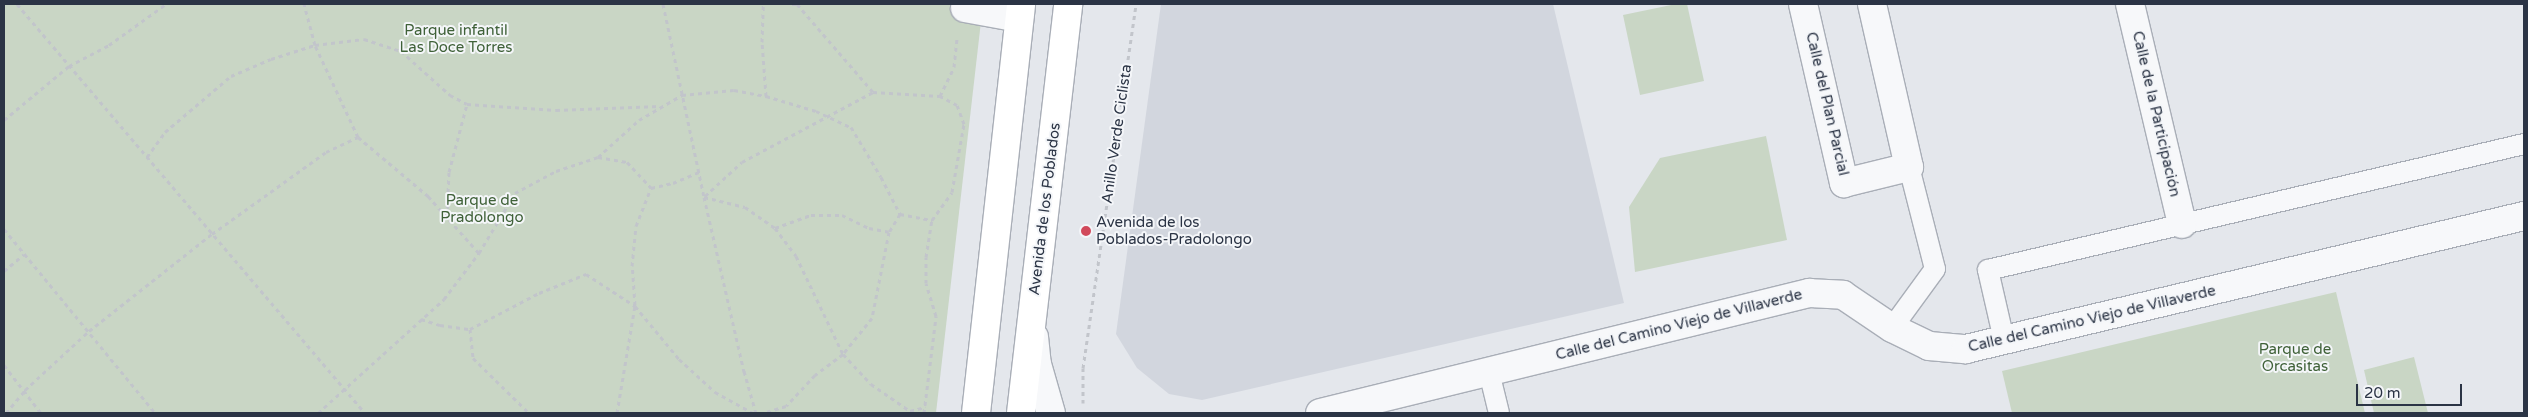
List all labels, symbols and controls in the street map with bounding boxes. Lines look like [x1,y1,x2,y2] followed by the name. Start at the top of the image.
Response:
[400,21,512,56] park label: Parque infantil Las Doce Torres
[2128,29,2184,199] street label: Calle de la Participación
[1802,30,1852,178] street label: Calle del Plan Parcial
[1098,63,1136,205] street label: Anillo Verde Ciclista
[1025,122,1065,296] street label: Avenida de los Poblados
[440,191,524,226] park label: Parque de Pradolongo
[1096,213,1252,248] place label: Avenida de los Poblados-Pradolongo
[1080,225,1092,237] marker: Avenida de los Poblados-Pradolongo
[1966,282,2218,356] street label: Calle del Camino Viejo de Villaverde
[1554,286,1804,364] street label: Calle del Camino Viejo de Villaverde
[2259,340,2331,375] park label: Parque de Orcasitas
[2358,374,2464,406] scale bar
[2364,384,2401,402] text: 20 m

